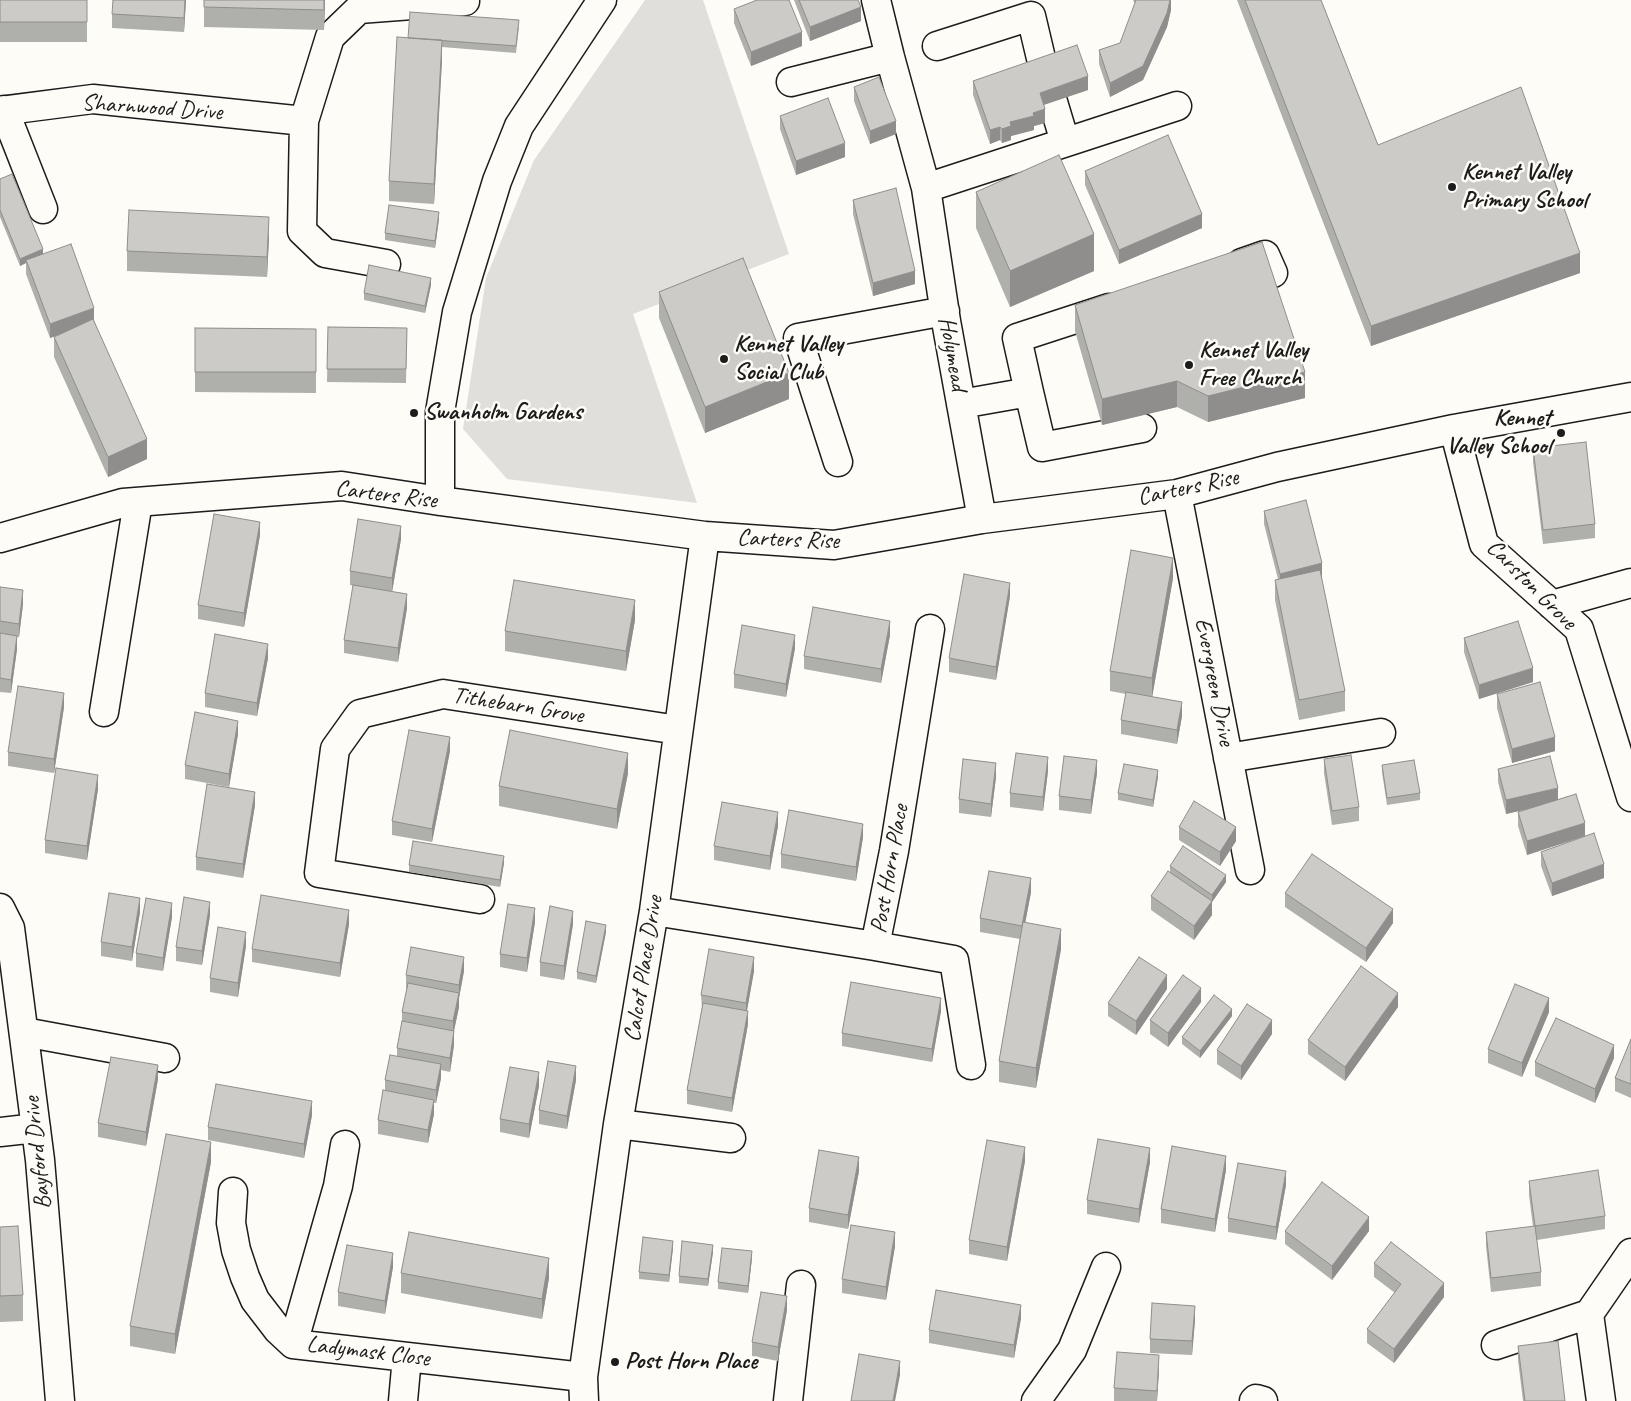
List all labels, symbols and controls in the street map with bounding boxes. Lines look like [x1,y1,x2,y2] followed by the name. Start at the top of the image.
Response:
[81,89,223,127] street label: Sharnwood Drive
[1462,159,1587,215] place label: Kennet Valley Primary School
[1446,181,1458,193] marker: Kennet Valley Primary School
[931,315,973,393] street label: Holymead
[734,331,843,387] place label: Kennet Valley Social Club
[1199,337,1308,393] place label: Kennet Valley Free Church
[718,353,730,365] marker: Kennet Valley Social Club
[1183,359,1195,371] marker: Kennet Valley Free Church
[424,399,582,427] place label: Swanholm Gardens
[1446,405,1551,461] place label: Kennet Valley School
[408,407,420,419] marker: Swanholm Gardens
[1555,427,1567,439] marker: Kennet Valley School
[1135,463,1241,513] street label: Carters Rise
[334,474,438,516] street label: Carters Rise
[736,524,840,556] street label: Carters Rise
[1480,534,1582,636] street label: Carston Grove
[1188,616,1240,748] street label: Evergreen Drive
[450,681,586,731] street label: Tithebarn Grove
[865,802,915,936] street label: Post Horn Place
[618,894,670,1044] street label: Calcot Place Drive
[18,1095,58,1211] street label: Bayford Drive
[305,1330,431,1374] street label: Ladymask Close
[625,1348,757,1376] place label: Post Horn Place
[609,1356,621,1368] marker: Post Horn Place

